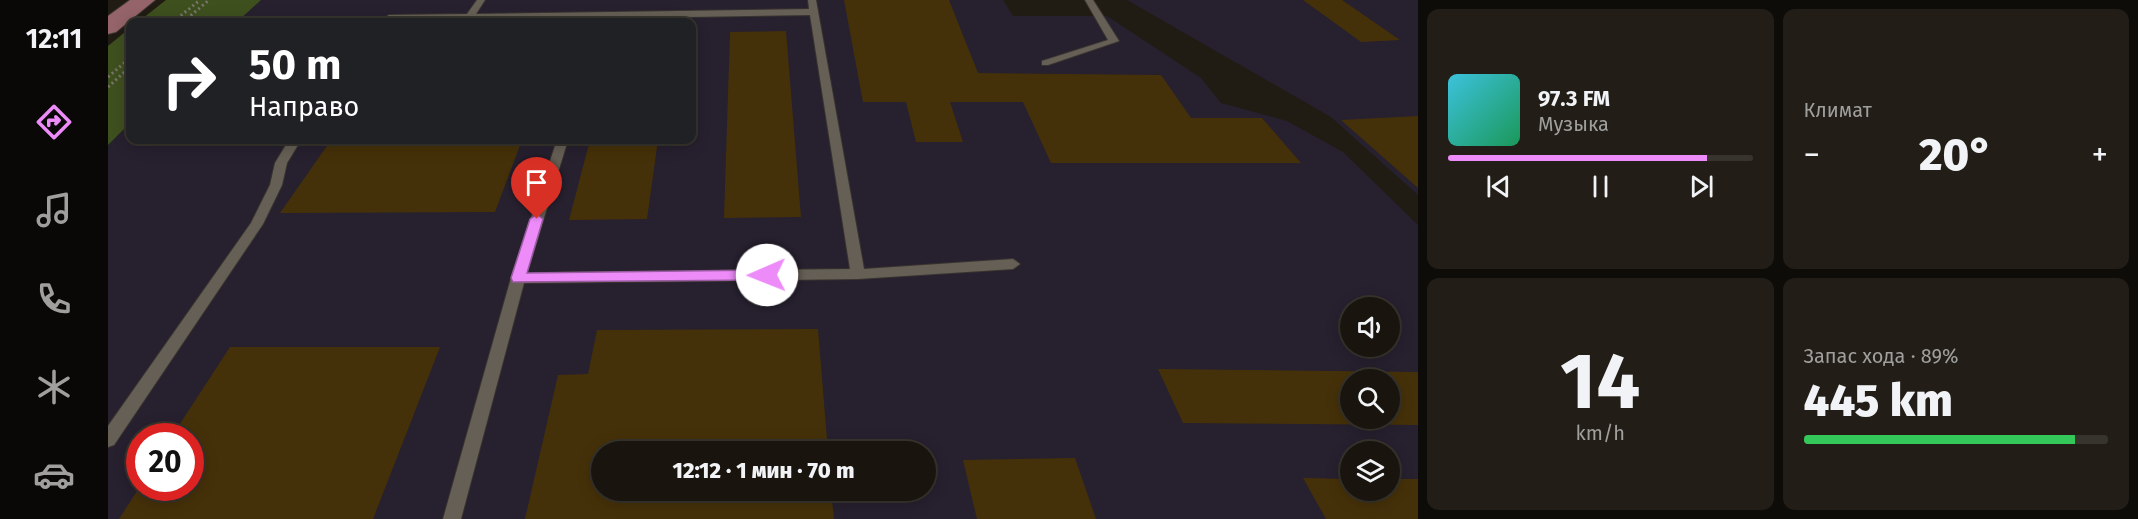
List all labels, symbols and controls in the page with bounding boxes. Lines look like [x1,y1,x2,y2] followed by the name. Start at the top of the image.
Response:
[26,23,82,55] text: 12:11
[249,40,342,90] text: 50 m
[150,42,228,120] icon: right
[1538,85,1610,112] text: 97.3 FM
[249,91,359,123] text: Направо
[1804,98,1872,122] text: Климат
[33,101,75,143] icon: directions
[1538,112,1609,136] text: Музыка
[1919,128,1993,182] text: 20°
[1804,135,1820,175] text: −
[2092,135,2108,175] text: +
[511,157,562,219] pin
[520,166,553,199] icon: arrive
[1482,170,1515,203] icon: previous
[1584,170,1617,203] icon: pause
[1685,170,1718,203] icon: next
[33,189,75,231] icon: music
[735,243,799,307] position arrow
[33,278,75,320] icon: phone
[1340,297,1400,501] map controls
[1340,297,1400,357] button: sound
[1560,335,1640,429] text: 14
[1804,344,1958,368] text: Запас хода · 89%
[33,366,75,408] icon: climate
[1340,369,1400,429] button: search
[1804,374,1953,428] text: 445 km
[1576,421,1625,445] text: km/h
[126,423,204,501] speed limit sign: 20
[1340,441,1400,501] button: layers
[33,454,75,496] icon: car
[673,457,854,484] text: 12:12 · 1 мин · 70 m

